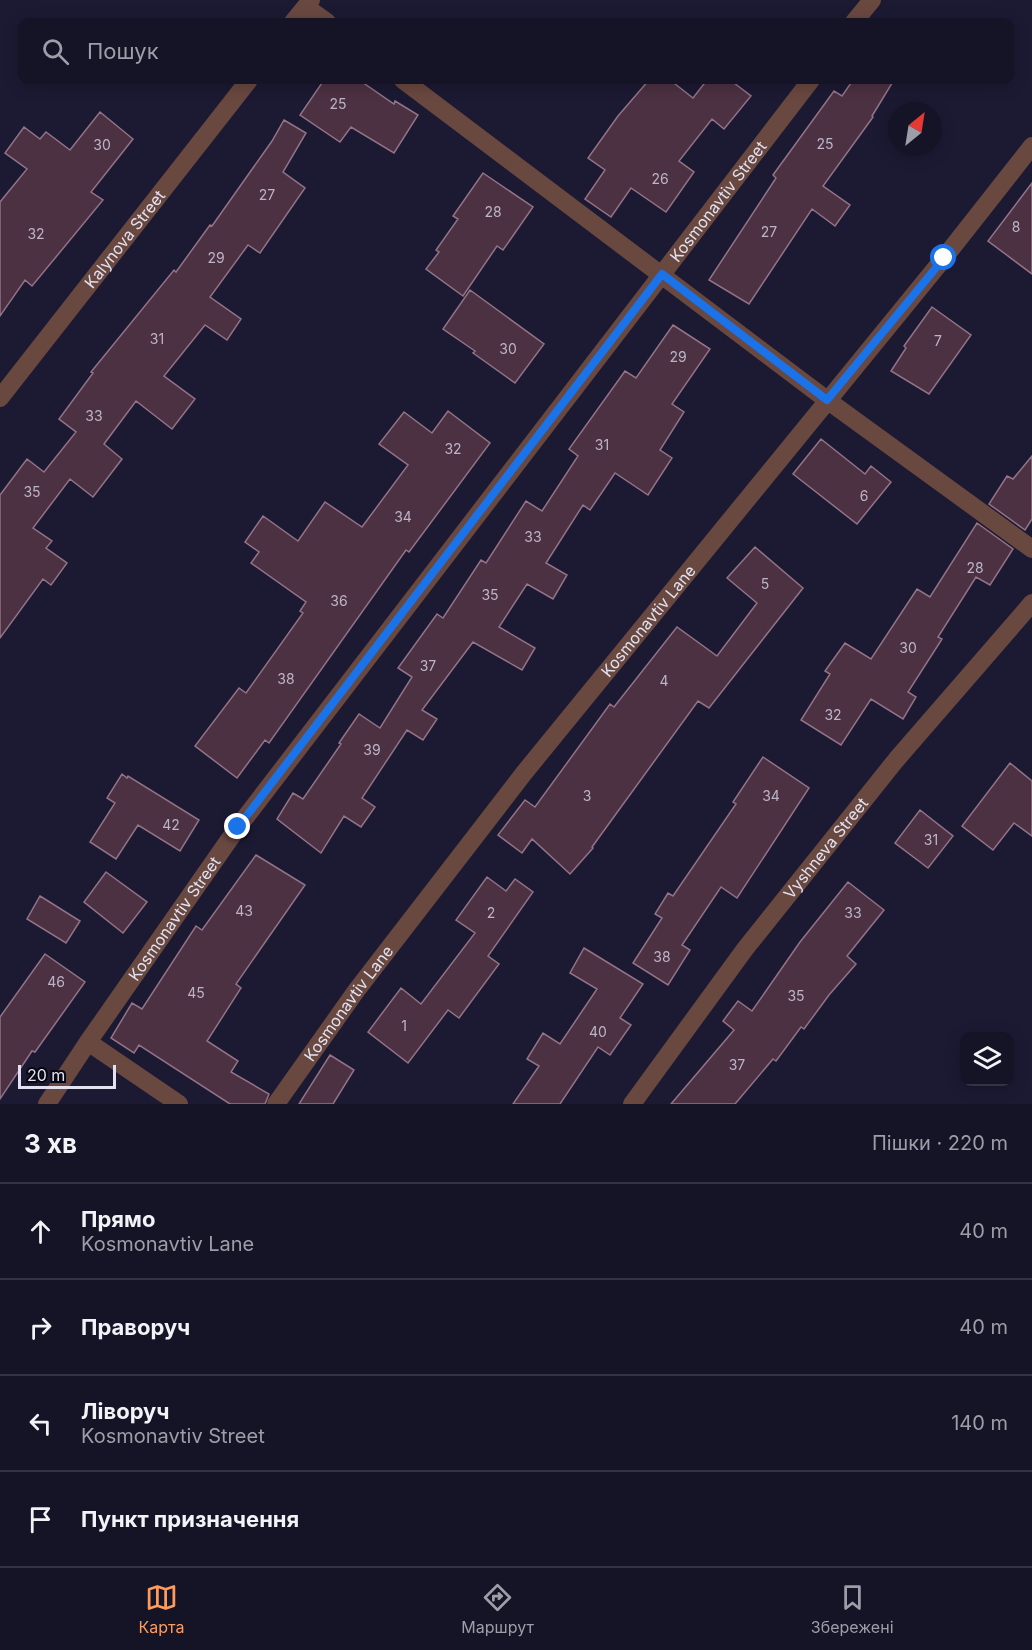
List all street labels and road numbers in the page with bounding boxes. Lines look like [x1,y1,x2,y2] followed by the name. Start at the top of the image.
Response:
[665,137,771,266] street label: Kosmonavtiv Street
[80,186,169,292] street label: Kalynova Street
[597,561,700,681] street label: Kosmonavtiv Lane
[779,793,872,903] street label: Vyshneva Street
[124,852,224,984] street label: Kosmonavtiv Street
[299,941,397,1065] street label: Kosmonavtiv Lane

